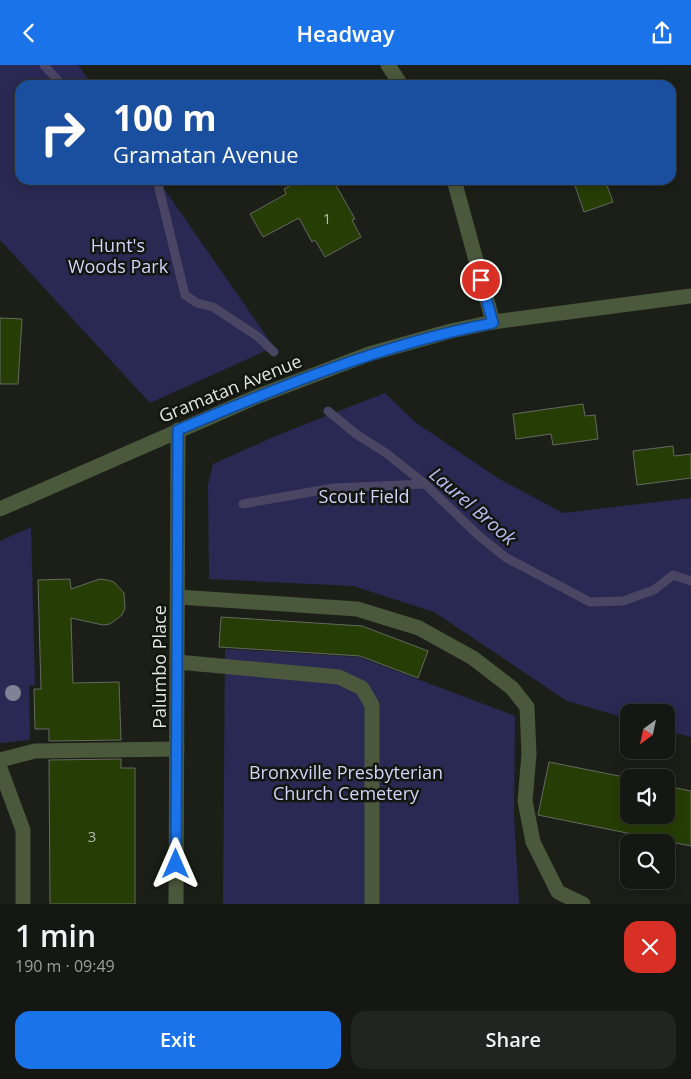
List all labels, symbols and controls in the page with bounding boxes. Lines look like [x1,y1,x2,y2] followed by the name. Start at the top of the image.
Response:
[296,18,395,48] text: Headway
[15,19,43,47] icon: back
[648,19,676,47] icon: share
[113,94,217,141] text: 100 m
[30,100,95,165] icon: right
[113,139,299,169] text: Gramatan Avenue
[323,208,331,228] house number: 1
[68,233,169,278] park label: Hunt's Woods Park
[460,259,502,301] pin
[467,266,495,294] icon: arrive
[155,348,305,428] street label: Gramatan Avenue
[424,461,522,551] water label: Laurel Brook
[319,484,409,508] park label: Scout Field
[147,605,171,729] street label: Palumbo Place
[620,704,675,759] north arrow
[620,704,675,889] map controls
[249,760,443,805] park label: Bronxville Presbyterian Church Cemetery
[620,769,675,824] button: sound
[88,826,96,846] house number: 3
[620,834,675,889] button: search
[149,837,201,889] position arrow
[15,915,96,956] text: 1 min
[624,921,676,973] button: close
[15,955,115,977] text: 190 m · 09:49
[15,1011,341,1069] button: Exit
[351,1011,676,1069] button: Share

